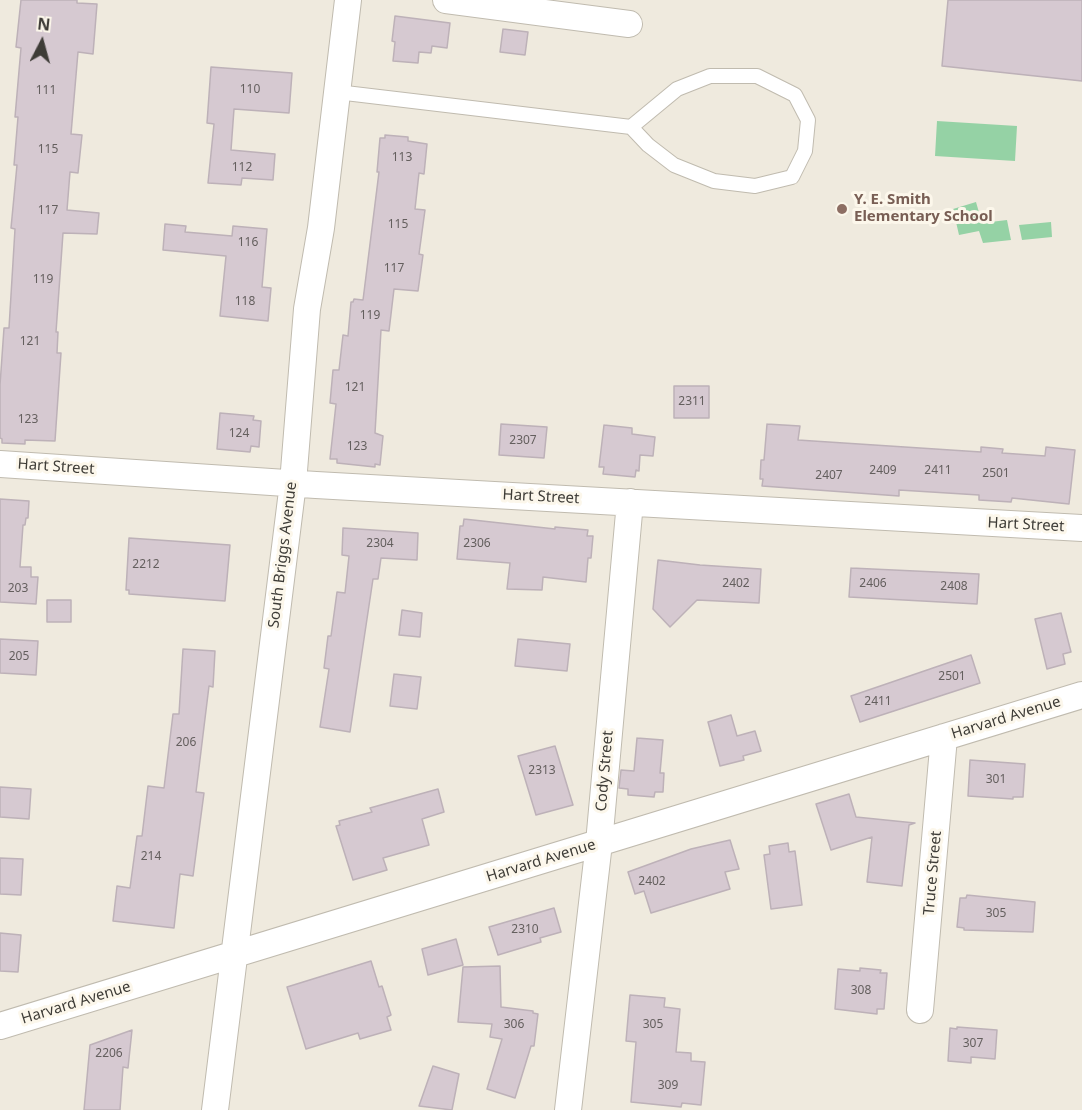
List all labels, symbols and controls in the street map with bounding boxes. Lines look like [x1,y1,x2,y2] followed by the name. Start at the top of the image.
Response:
[12,12,72,72] north arrow
[36,12,51,36] text: N
[240,83,260,97] house number: 110
[36,84,56,98] house number: 111
[38,143,58,157] house number: 115
[392,151,412,165] house number: 113
[232,161,252,175] house number: 112
[854,191,993,226] place label: Y. E. Smith Elementary School
[835,202,849,216] marker: Y. E. Smith Elementary School
[38,204,58,218] house number: 117
[388,218,408,232] house number: 115
[238,236,258,250] house number: 116
[384,262,404,276] house number: 117
[33,273,53,287] house number: 119
[235,295,255,309] house number: 118
[360,309,380,323] house number: 119
[20,335,40,349] house number: 121
[345,381,365,395] house number: 121
[678,395,706,409] house number: 2311
[18,413,38,427] house number: 123
[229,427,249,441] house number: 124
[509,434,537,448] house number: 2307
[347,440,367,454] house number: 123
[17,455,95,479] street label: Hart Street
[869,464,897,478] house number: 2409
[924,464,952,478] house number: 2411
[982,467,1010,481] house number: 2501
[815,469,843,483] house number: 2407
[265,481,301,629] street label: South Briggs Avenue
[502,486,580,508] street label: Hart Street
[987,514,1065,536] street label: Hart Street
[366,537,394,551] house number: 2304
[463,537,491,551] house number: 2306
[132,558,160,572] house number: 2212
[722,577,750,591] house number: 2402
[859,577,887,591] house number: 2406
[940,580,968,594] house number: 2408
[8,582,28,596] house number: 203
[9,650,29,664] house number: 205
[938,670,966,684] house number: 2501
[949,693,1063,743] street label: Harvard Avenue
[864,695,892,709] house number: 2411
[592,730,618,812] street label: Cody Street
[176,736,196,750] house number: 206
[528,764,556,778] house number: 2313
[986,773,1006,787] house number: 301
[920,830,946,916] street label: Truce Street
[484,836,598,886] street label: Harvard Avenue
[141,850,161,864] house number: 214
[638,875,666,889] house number: 2402
[986,907,1006,921] house number: 305
[511,923,539,937] house number: 2310
[19,978,133,1028] street label: Harvard Avenue
[851,984,871,998] house number: 308
[504,1018,524,1032] house number: 306
[643,1018,663,1032] house number: 305
[963,1037,983,1051] house number: 307
[95,1047,123,1061] house number: 2206
[658,1079,678,1093] house number: 309

